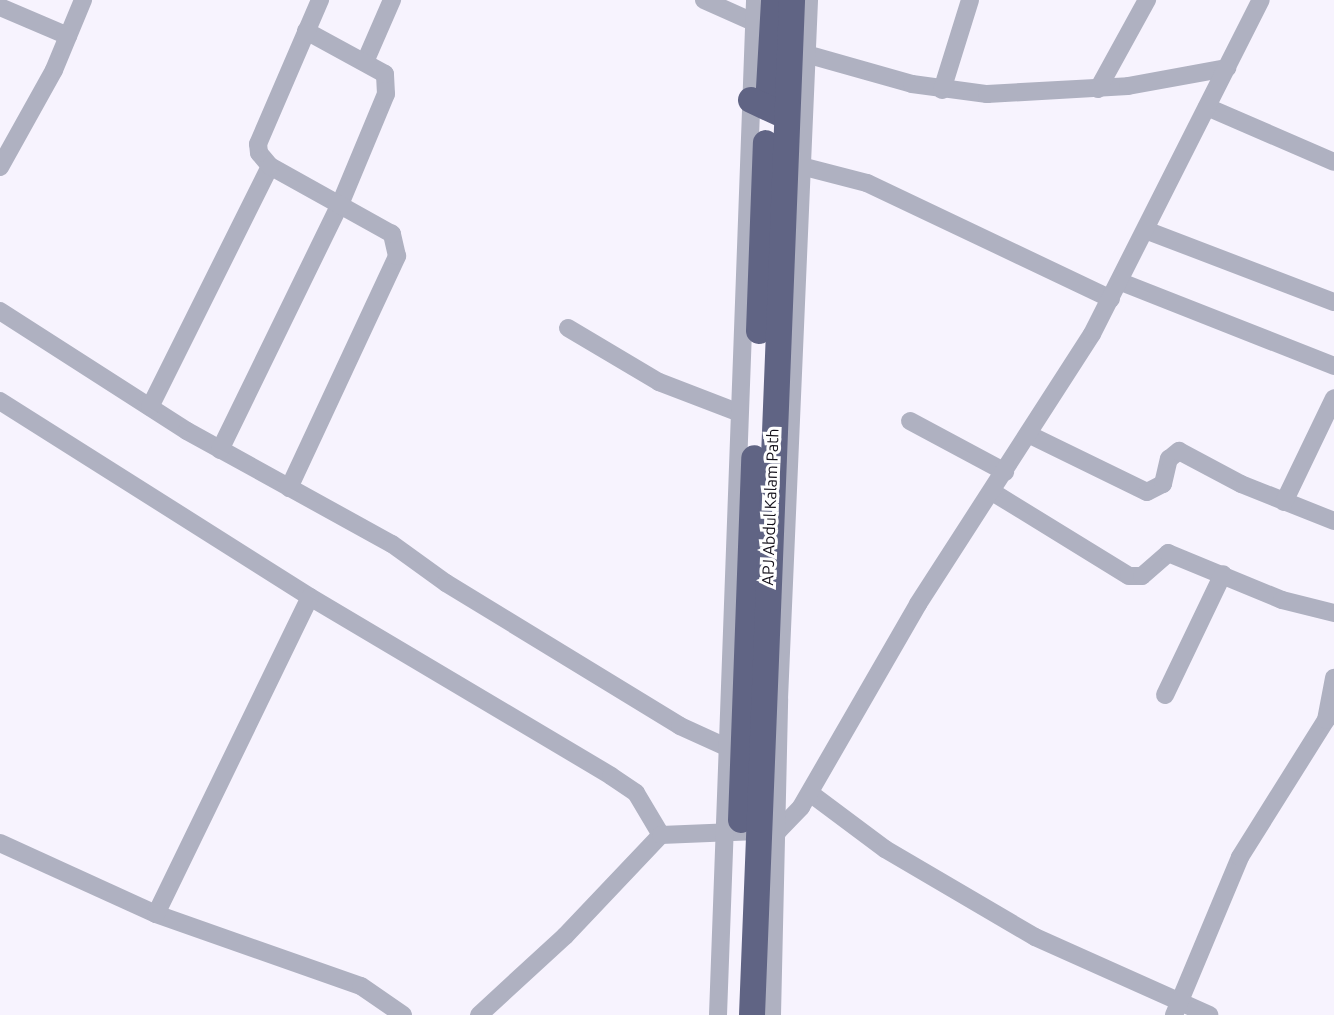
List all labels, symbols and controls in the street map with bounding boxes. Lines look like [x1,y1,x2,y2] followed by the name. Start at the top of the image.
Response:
[758,428,782,586] street label: APJ Abdul Kalam Path

